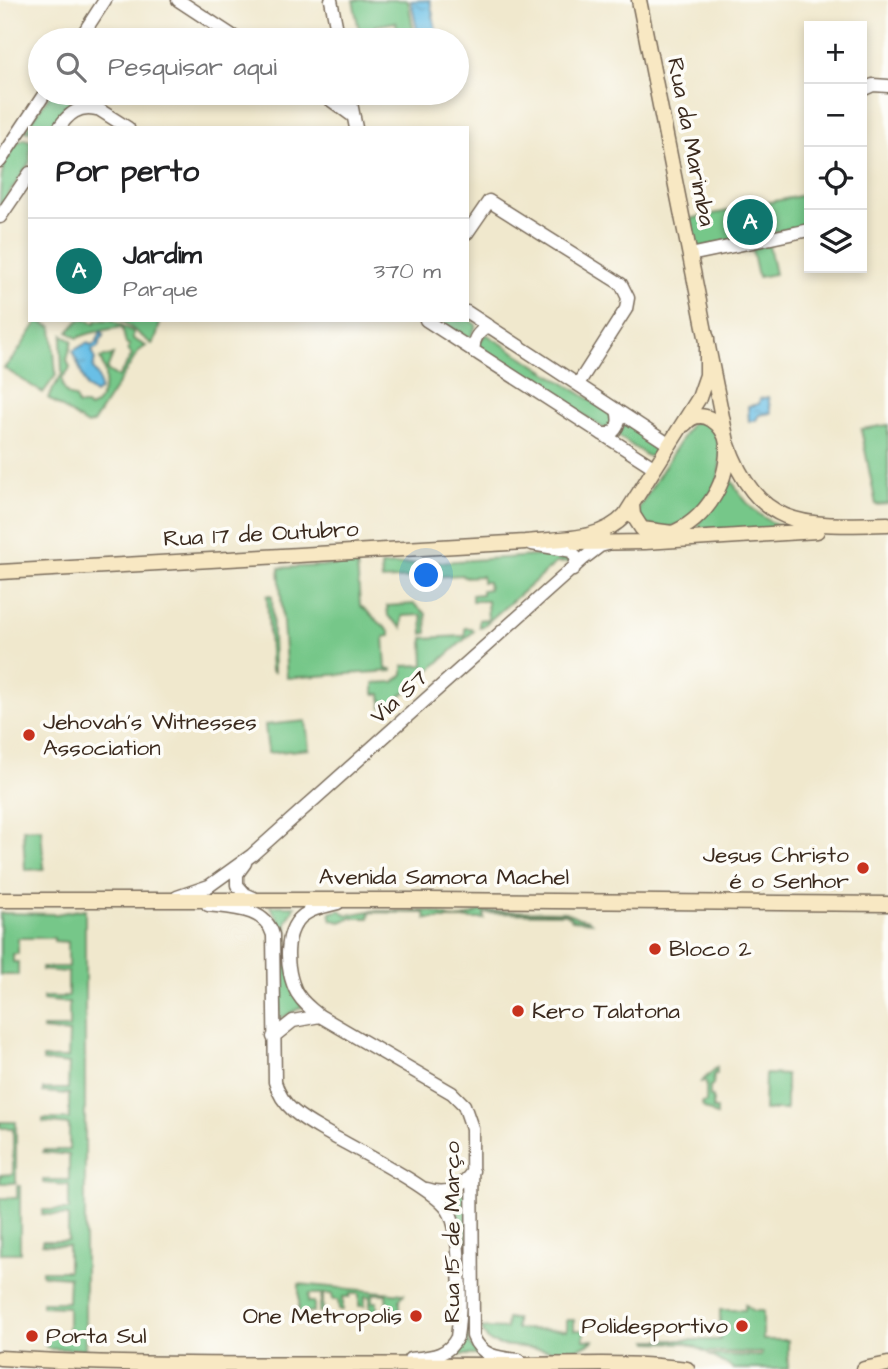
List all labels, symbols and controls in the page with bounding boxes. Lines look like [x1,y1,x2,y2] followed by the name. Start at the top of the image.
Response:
[804,21,867,273] map controls
[804,21,867,84] button: +
[28,28,469,105] search box
[52,48,90,86] icon: search
[108,49,277,85] text: Pesquisar aqui
[659,55,723,229] street label: Rua da Marimba
[804,84,867,147] button: −
[804,147,867,210] button: locate
[56,151,199,193] text: Por perto
[727,196,773,248] pin: A
[804,210,867,273] button: layers
[123,237,202,273] text: Jardim
[72,255,86,287] text: A
[374,255,441,287] text: 370 m
[123,273,198,305] text: Parque
[163,513,359,555] street label: Rua 17 de Outubro
[409,558,443,592] your location
[363,662,435,732] street label: Via S7
[43,706,257,764] place label: Jehovah's Witnesses Association
[21,727,37,743] marker: Jehovah's Witnesses Association
[703,839,849,897] place label: Jesus Christo é o Senhor
[855,860,871,876] marker: Jesus Christo é o Senhor
[319,861,569,893] street label: Avenida Samora Machel
[669,933,752,965] place label: Bloco 2
[647,941,663,957] marker: Bloco 2
[532,995,680,1027] place label: Kero Talatona
[510,1003,526,1019] marker: Kero Talatona
[436,1141,468,1323] street label: Rua 15 de Março
[243,1300,402,1332] place label: One Metropolis
[408,1308,424,1324] marker: One Metropolis
[581,1310,728,1342] place label: Polidesportivo
[734,1318,750,1334] marker: Polidesportivo
[46,1320,147,1352] place label: Porta Sul
[24,1328,40,1344] marker: Porta Sul

